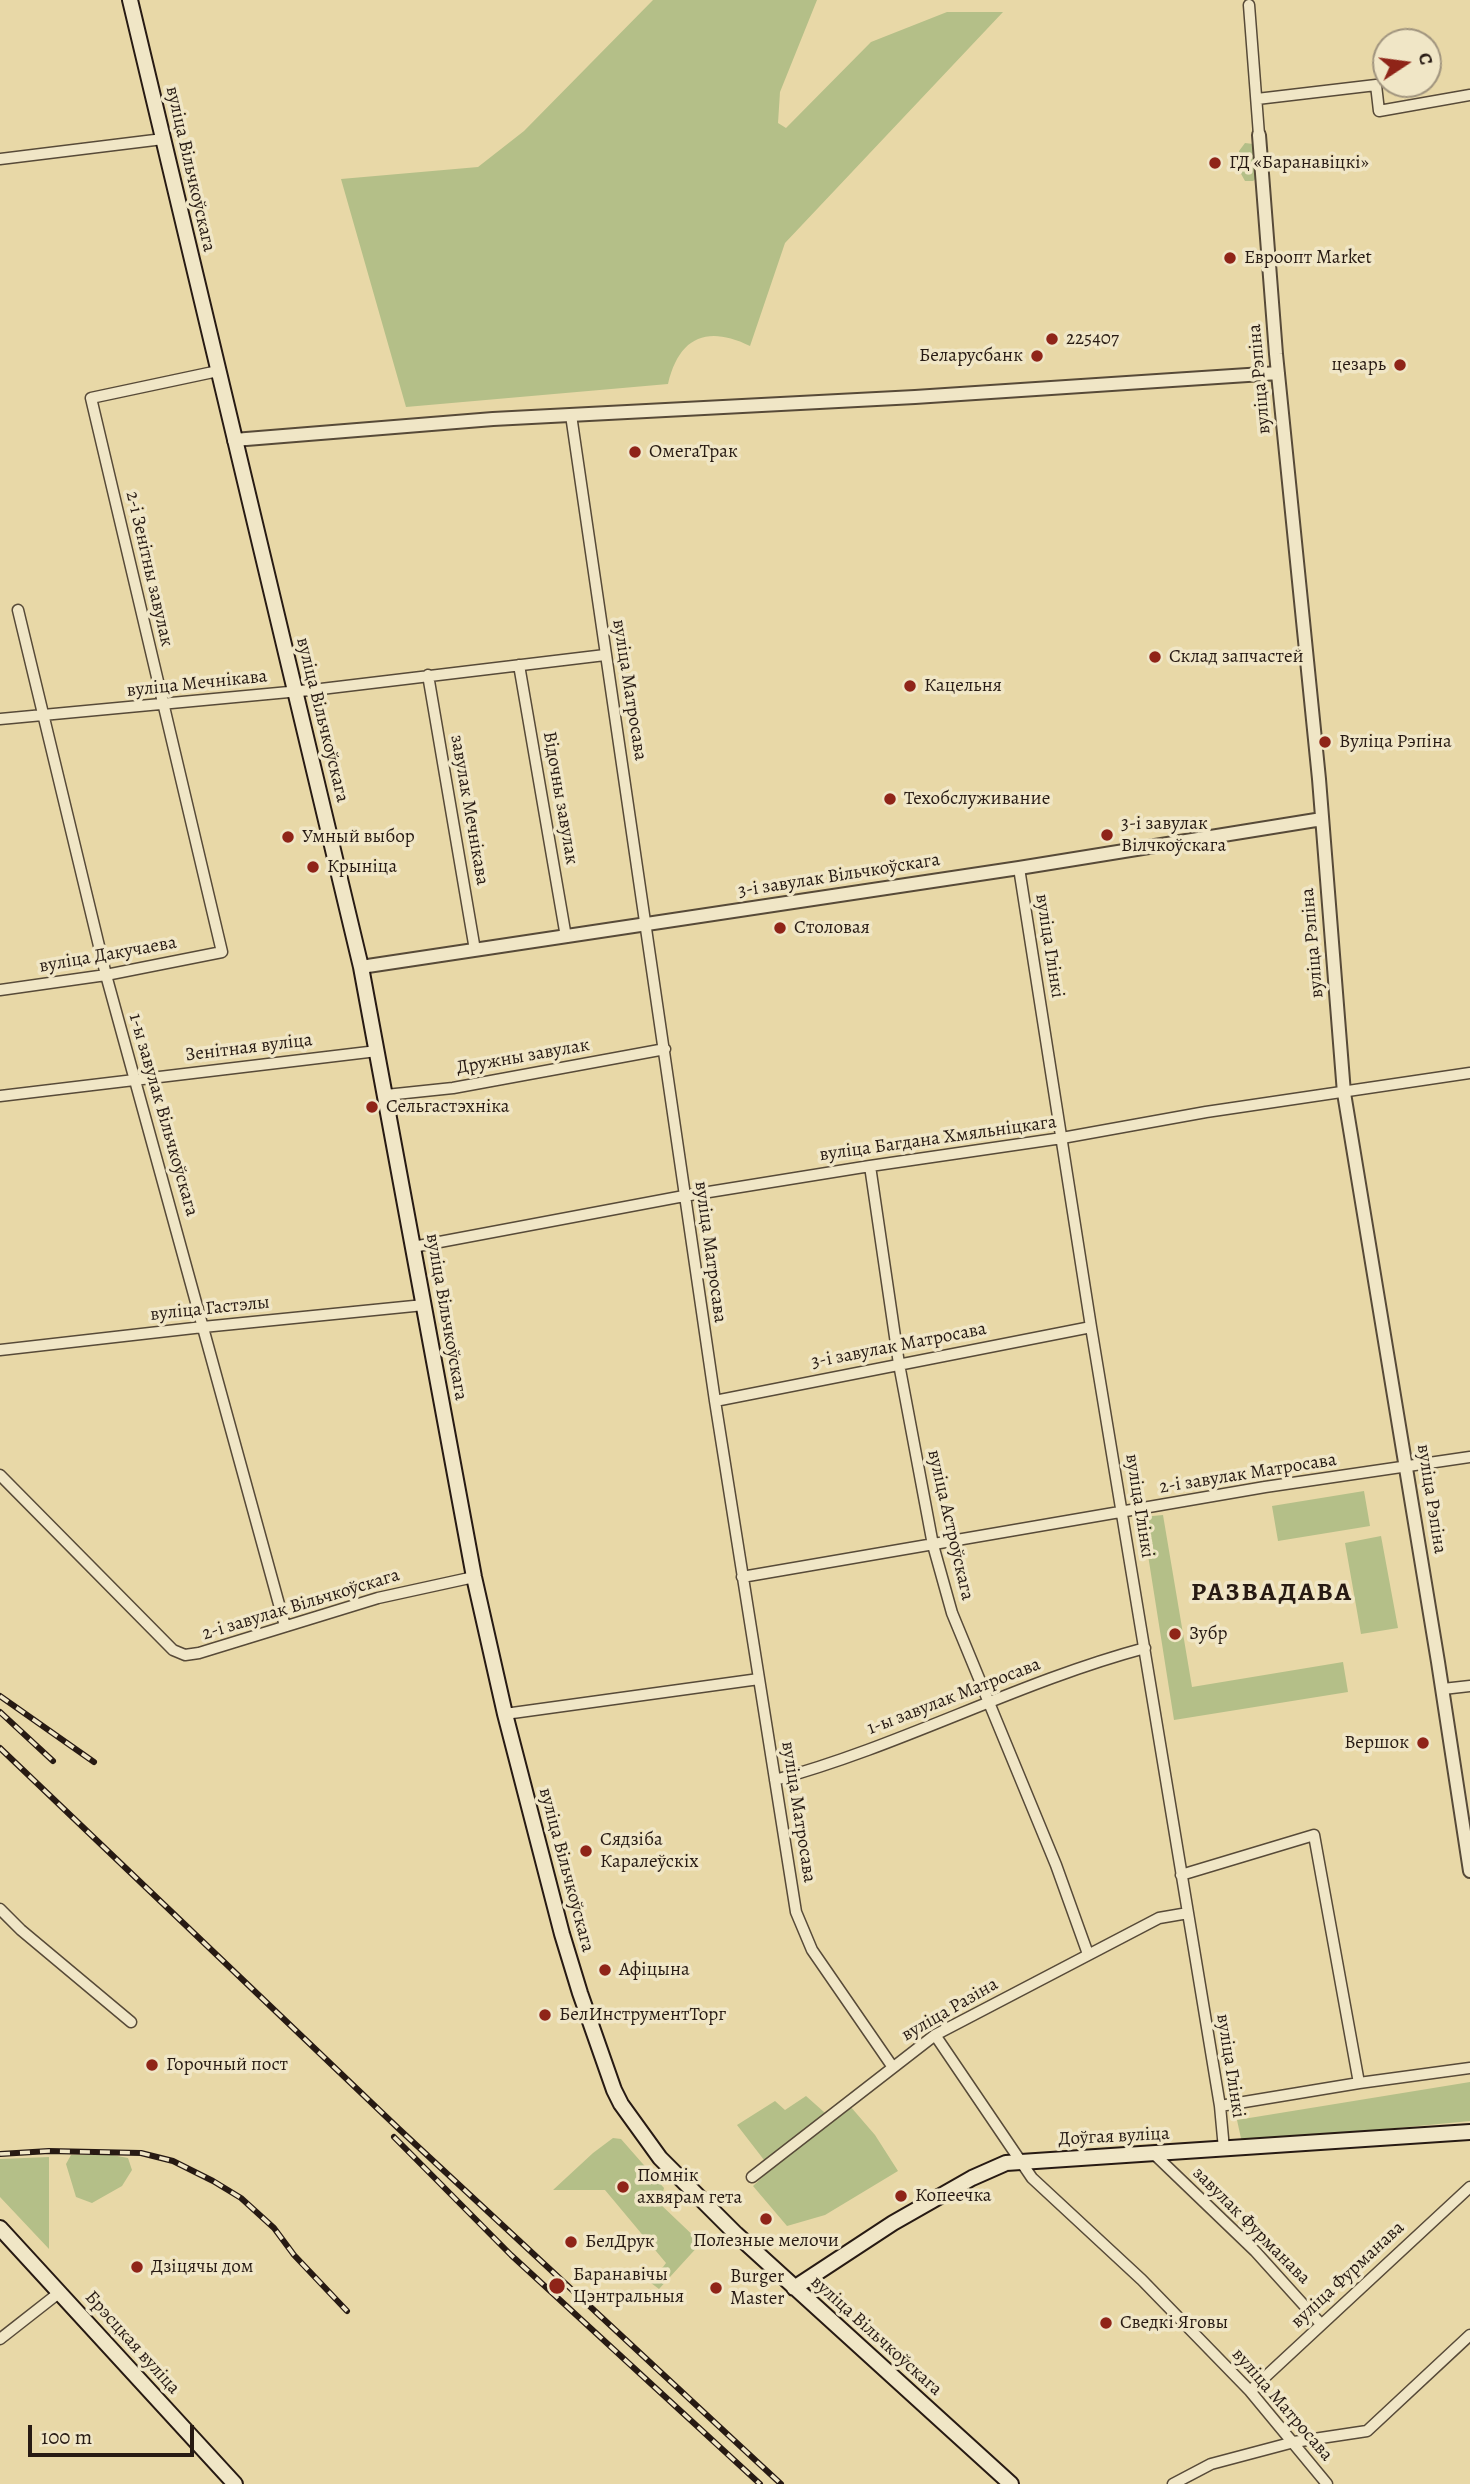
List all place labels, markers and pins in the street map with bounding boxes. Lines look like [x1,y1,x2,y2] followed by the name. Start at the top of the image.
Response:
[1229,152,1369,174] place label: ГД «Баранавіцкі»
[1207,155,1223,171] marker: ГД «Баранавіцкі»
[1244,247,1372,269] place label: Евроопт Market
[1222,250,1238,266] marker: Евроопт Market
[1066,328,1119,350] place label: 225407
[1044,331,1060,347] marker: 225407
[919,345,1023,367] place label: Беларусбанк
[1029,348,1045,364] marker: Беларусбанк
[1332,354,1386,376] place label: цезарь
[1392,357,1408,373] marker: цезарь
[649,441,738,463] place label: ОмегаТрак
[627,444,643,460] marker: ОмегаТрак
[1169,646,1304,668] place label: Склад запчастей
[1147,649,1163,665] marker: Склад запчастей
[924,675,1002,697] place label: Кацельня
[902,678,918,694] marker: Кацельня
[1339,731,1452,753] place label: Вуліца Рэпіна
[1317,734,1333,750] marker: Вуліца Рэпіна
[904,788,1050,810] place label: Техобслуживание
[882,791,898,807] marker: Техобслуживание
[1121,813,1226,857] place label: 3-і завулак Вілчкоўскага
[302,826,415,848] place label: Умный выбор
[1099,827,1115,843] marker: 3-і завулак Вілчкоўскага
[280,829,296,845] marker: Умный выбор
[327,856,397,878] place label: Крыніца
[305,859,321,875] marker: Крыніца
[794,917,870,939] place label: Столовая
[772,920,788,936] marker: Столовая
[386,1096,510,1118] place label: Сельгастэхніка
[364,1099,380,1115] marker: Сельгастэхніка
[1189,1623,1227,1645] place label: Зубр
[1167,1626,1183,1642] marker: Зубр
[1344,1732,1409,1754] place label: Вершок
[1415,1735,1431,1751] marker: Вершок
[600,1829,699,1873] place label: Сядзіба Каралеўскіх
[578,1843,594,1859] marker: Сядзіба Каралеўскіх
[619,1959,690,1981] place label: Афіцына
[597,1962,613,1978] marker: Афіцына
[559,2004,726,2026] place label: БелИнструментТорг
[537,2007,553,2023] marker: БелИнструментТорг
[166,2054,288,2076] place label: Горочный пост
[144,2057,160,2073] marker: Горочный пост
[637,2165,742,2209] place label: Помнік ахвярам гета
[615,2179,631,2195] marker: Помнік ахвярам гета
[915,2185,992,2207] place label: Копеечка
[893,2188,909,2204] marker: Копеечка
[758,2211,774,2227] marker: Полезные мелочи
[693,2230,839,2252] place label: Полезные мелочи
[585,2231,655,2253] place label: БелДрук
[563,2234,579,2250] marker: БелДрук
[151,2256,254,2278] place label: Дзіцячы дом
[129,2259,145,2275] marker: Дзіцячы дом
[573,2264,684,2308] place label: Баранавічы Цэнтральныя
[730,2266,784,2310] place label: Burger Master
[547,2276,567,2296] marker: Баранавічы Цэнтральныя
[708,2280,724,2296] marker: Burger Master
[1120,2312,1228,2334] place label: Сведкі Яговы
[1098,2315,1114,2331] marker: Сведкі Яговы

